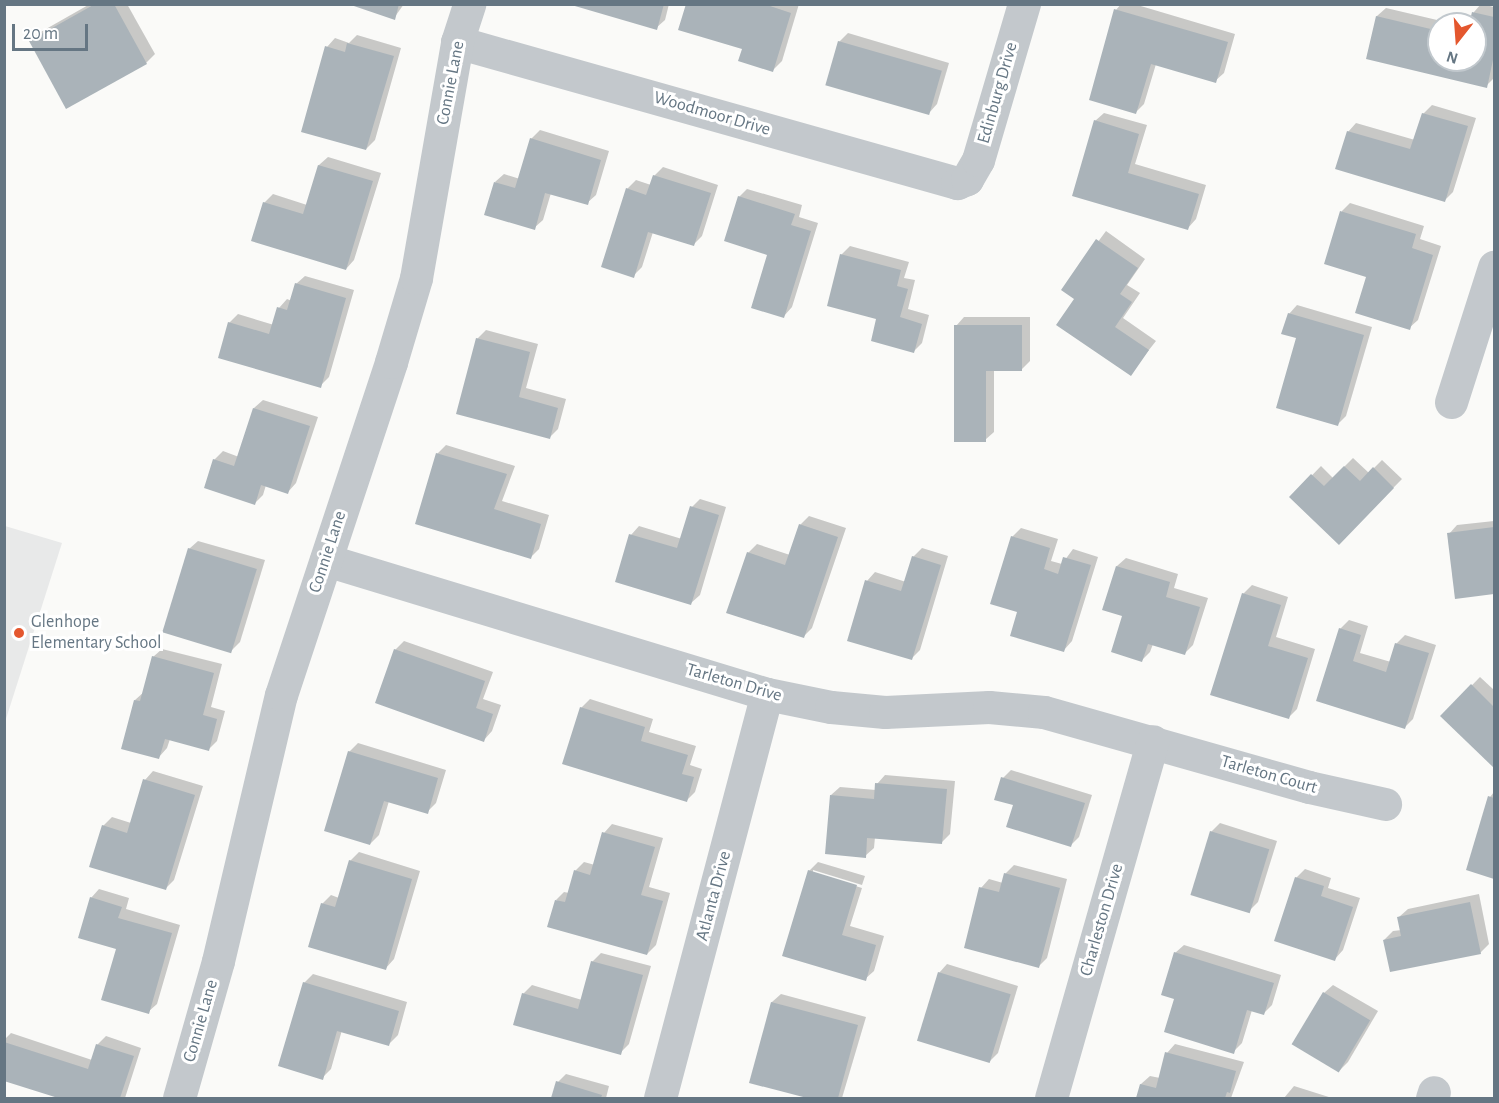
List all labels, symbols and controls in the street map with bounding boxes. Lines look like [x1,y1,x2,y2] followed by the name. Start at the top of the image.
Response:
[15,12,92,50] scale bar
[1427,12,1487,72] north arrow
[23,25,58,43] text: 20 m
[432,39,470,127] street label: Connie Lane
[973,40,1023,146] street label: Edinburg Drive
[1445,48,1460,67] text: N
[651,87,773,141] street label: Woodmoor Drive
[305,508,351,596] street label: Connie Lane
[31,612,161,654] place label: Glenhope Elementary School
[12,626,26,640] marker: Glenhope Elementary School
[684,659,784,707] street label: Tarleton Drive
[1218,751,1320,799] street label: Tarleton Court
[692,849,736,943] street label: Atlanta Drive
[1076,861,1128,979] street label: Charleston Drive
[179,977,223,1065] street label: Connie Lane

